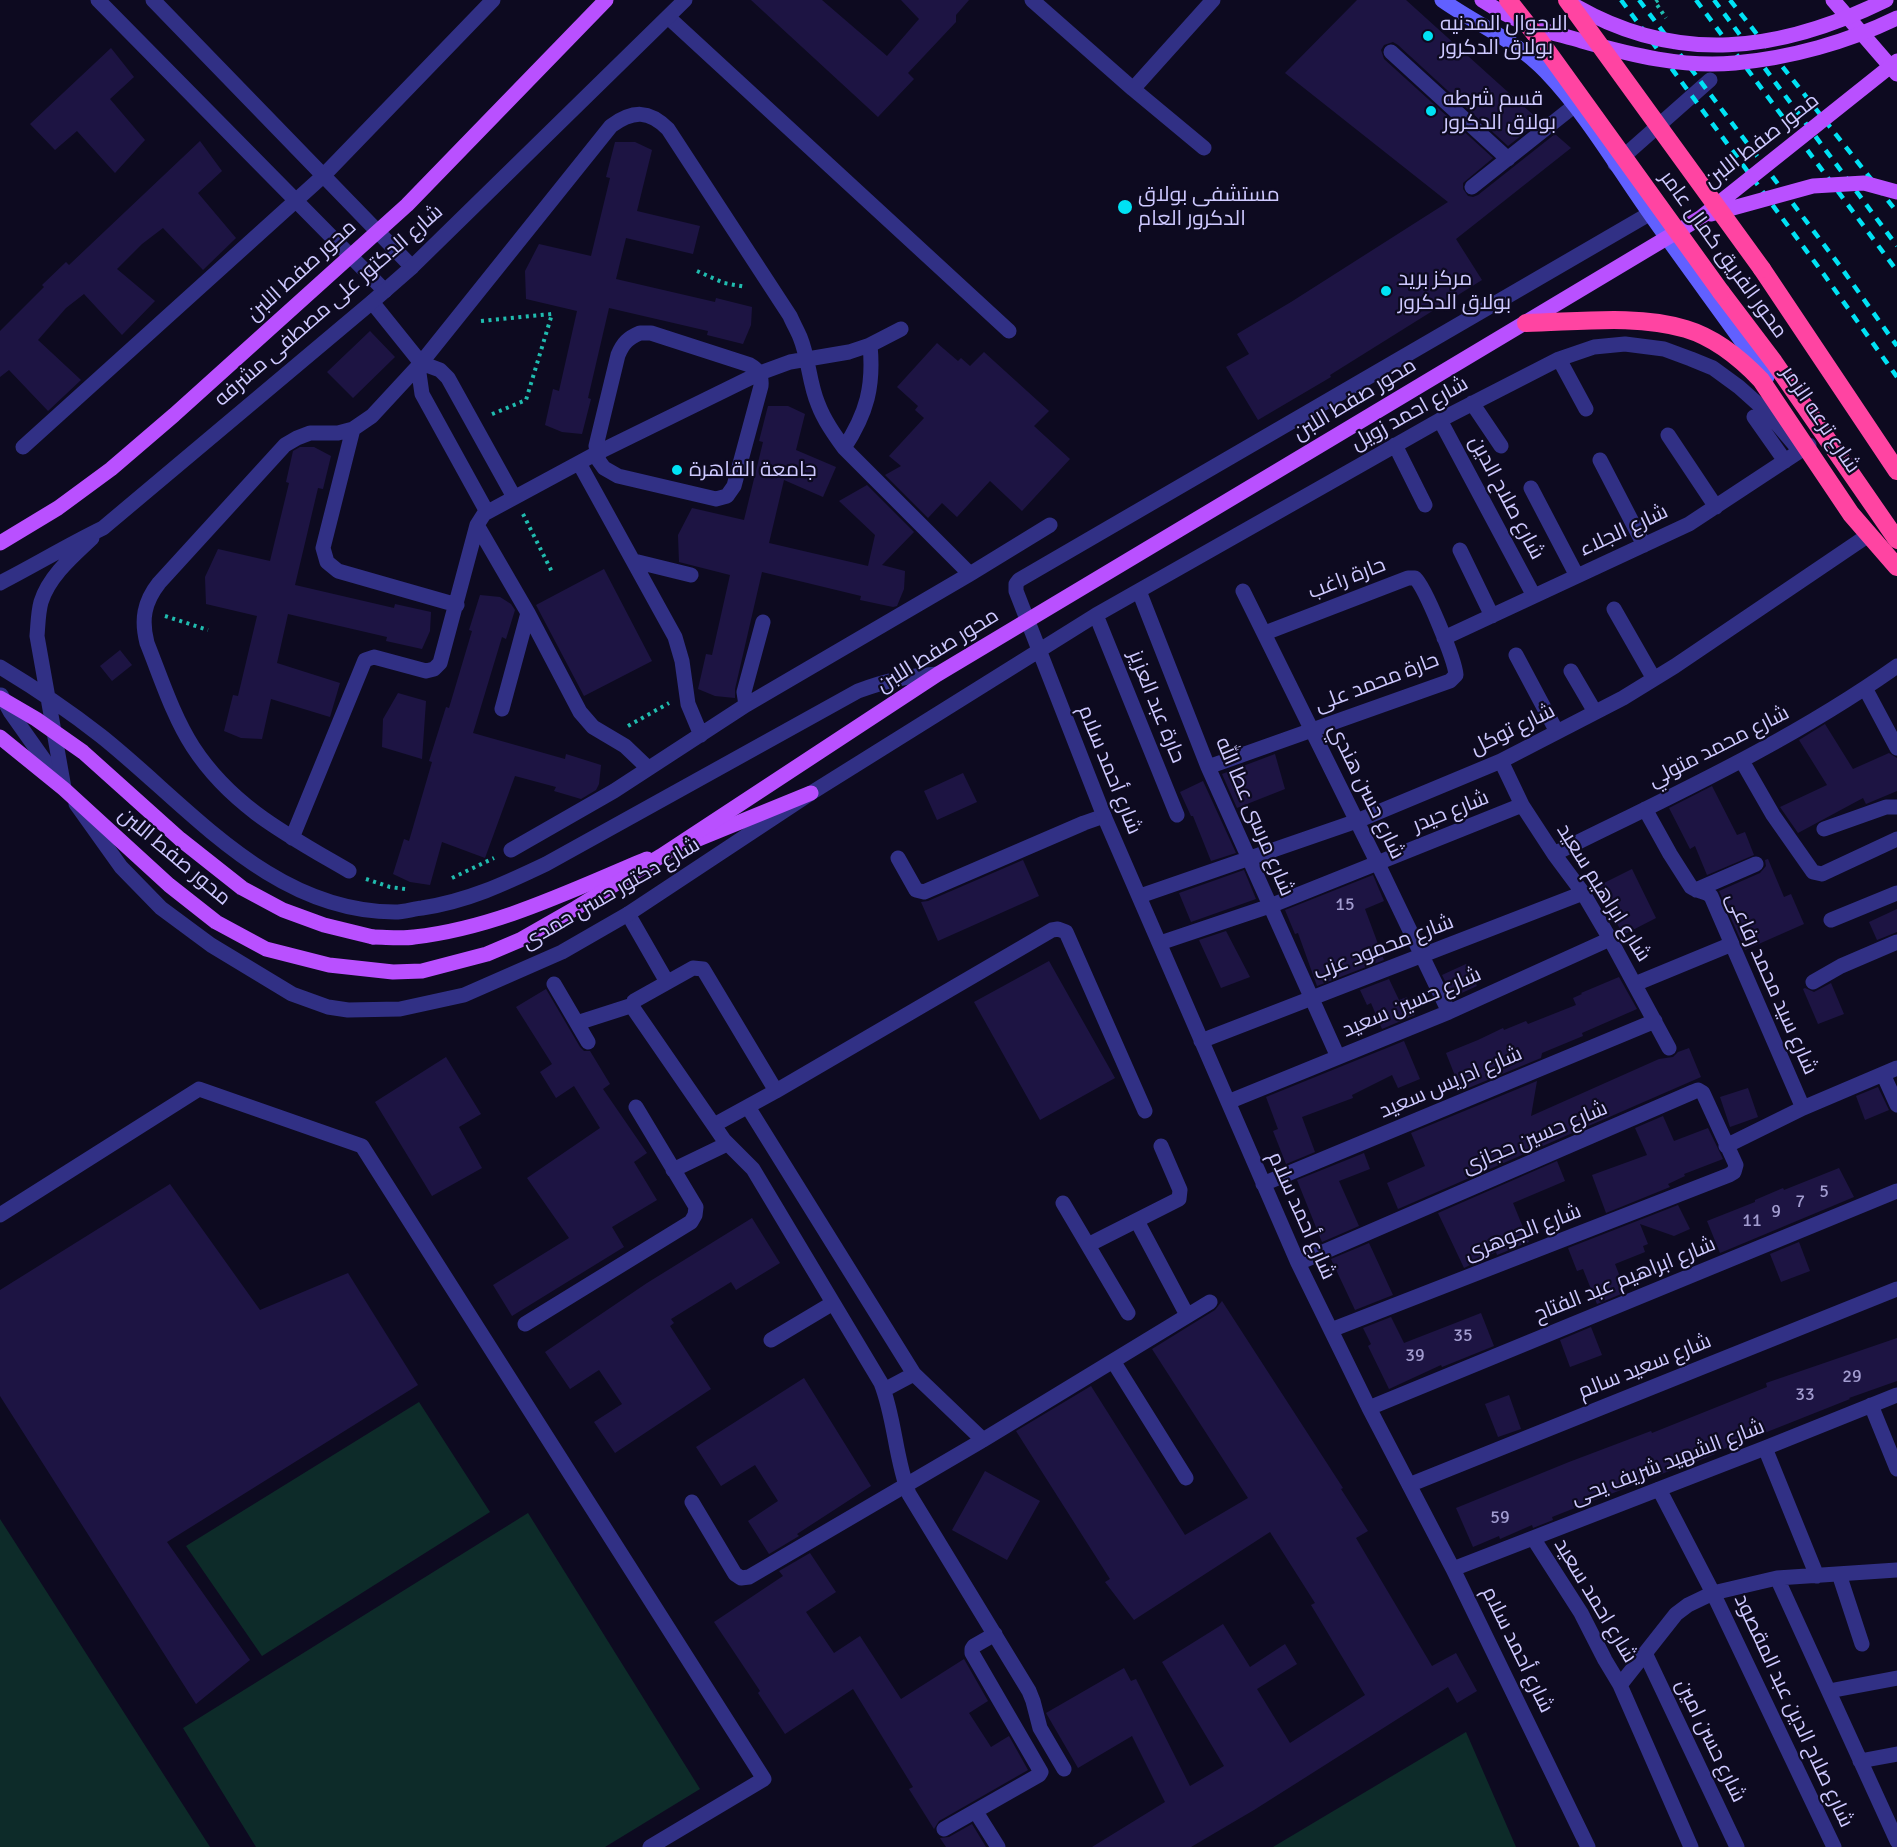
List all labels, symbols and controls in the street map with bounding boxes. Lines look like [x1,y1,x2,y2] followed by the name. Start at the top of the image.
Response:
[1440,11,1568,61] place label: الاحوال المدنيه بولاق الدكرور
[1421,29,1435,43] marker: الاحوال المدنيه بولاق الدكرور
[1443,86,1556,136] place label: قسم شرطه بولاق الدكرور
[1699,88,1825,194] street label: محور صفط اللبن
[1424,104,1438,118] marker: قسم شرطه بولاق الدكرور
[1654,166,1792,344] street label: محور الفريق كمال عامر
[1138,182,1280,232] place label: مستشفى بولاق الدكرور العام
[1116,198,1134,216] marker: مستشفى بولاق الدكرور العام
[209,200,449,412] street label: شارع الدكتور على مصطفى مشرفه
[242,215,362,327] street label: محور صفط اللبن
[1398,266,1511,316] place label: مركز بريد بولاق الدكرور
[1379,284,1393,298] marker: مركز بريد بولاق الدكرور
[1289,353,1421,447] street label: محور صفط اللبن
[1775,362,1865,478] street label: شارع ترعه الزمر
[1347,371,1473,457] street label: شارع احمد زويل
[1463,432,1549,564] street label: شارع صلاح الدين
[689,457,817,483] place label: جامعة القاهرة
[670,463,684,477] marker: جامعة القاهرة
[1576,500,1672,562] street label: شارع الجلاء
[1305,553,1389,605] street label: حارة راغب
[872,603,1004,699] street label: محور صفط اللبن
[1122,647,1190,767] street label: حارة عبد العزيز
[1311,648,1443,718] street label: حارة محمد على
[1467,699,1559,761] street label: شارع توكل
[1644,701,1794,793] street label: شارع محمد متولي
[1072,702,1146,838] street label: شارع أحمد سلام
[1322,720,1410,864] street label: شارع حسن هندي
[1209,734,1299,900] street label: شارع مرسى عطا الله
[1409,785,1493,839] street label: شارع حيدر
[113,803,235,911] street label: محور صفط اللبن
[1550,819,1656,967] street label: شارع ابراهيم سعيد
[517,833,705,955] street label: شارع دكتور حسن حمدى
[1720,889,1822,1079] street label: شارع سيد محمد رفاعى
[1335,894,1355,916] house number: 15
[1310,910,1458,986] street label: شارع محمود عزب
[1339,962,1485,1044] street label: شارع حسين سعيد
[1376,1042,1526,1124] street label: شارع ادريس سعيد
[1459,1096,1611,1180] street label: شارع حسين حجازى
[1262,1148,1340,1284] street label: شارع أحمد سلام
[1819,1181,1829,1203] house number: 5
[1795,1191,1805,1213] house number: 7
[1461,1199,1585,1267] street label: شارع الجوهرى
[1771,1201,1781,1223] house number: 9
[1742,1210,1762,1232] house number: 11
[1530,1232,1720,1328] street label: شارع ابراهيم عبد الفتاح
[1453,1325,1473,1347] house number: 35
[1575,1329,1715,1405] street label: شارع سعيد سالم
[1405,1345,1425,1367] house number: 39
[1842,1366,1862,1388] house number: 29
[1795,1384,1815,1406] house number: 33
[1568,1415,1768,1511] street label: شارع الشهيد شريف يحى
[1490,1507,1510,1529] house number: 59
[1548,1534,1642,1668] street label: شارع احمد سعيد
[1476,1583,1558,1717] street label: شارع أحمد سلام
[1728,1590,1858,1832] street label: شارع صلاح الدين عبد المقصود
[1669,1675,1751,1807] street label: شارع حسن امين

